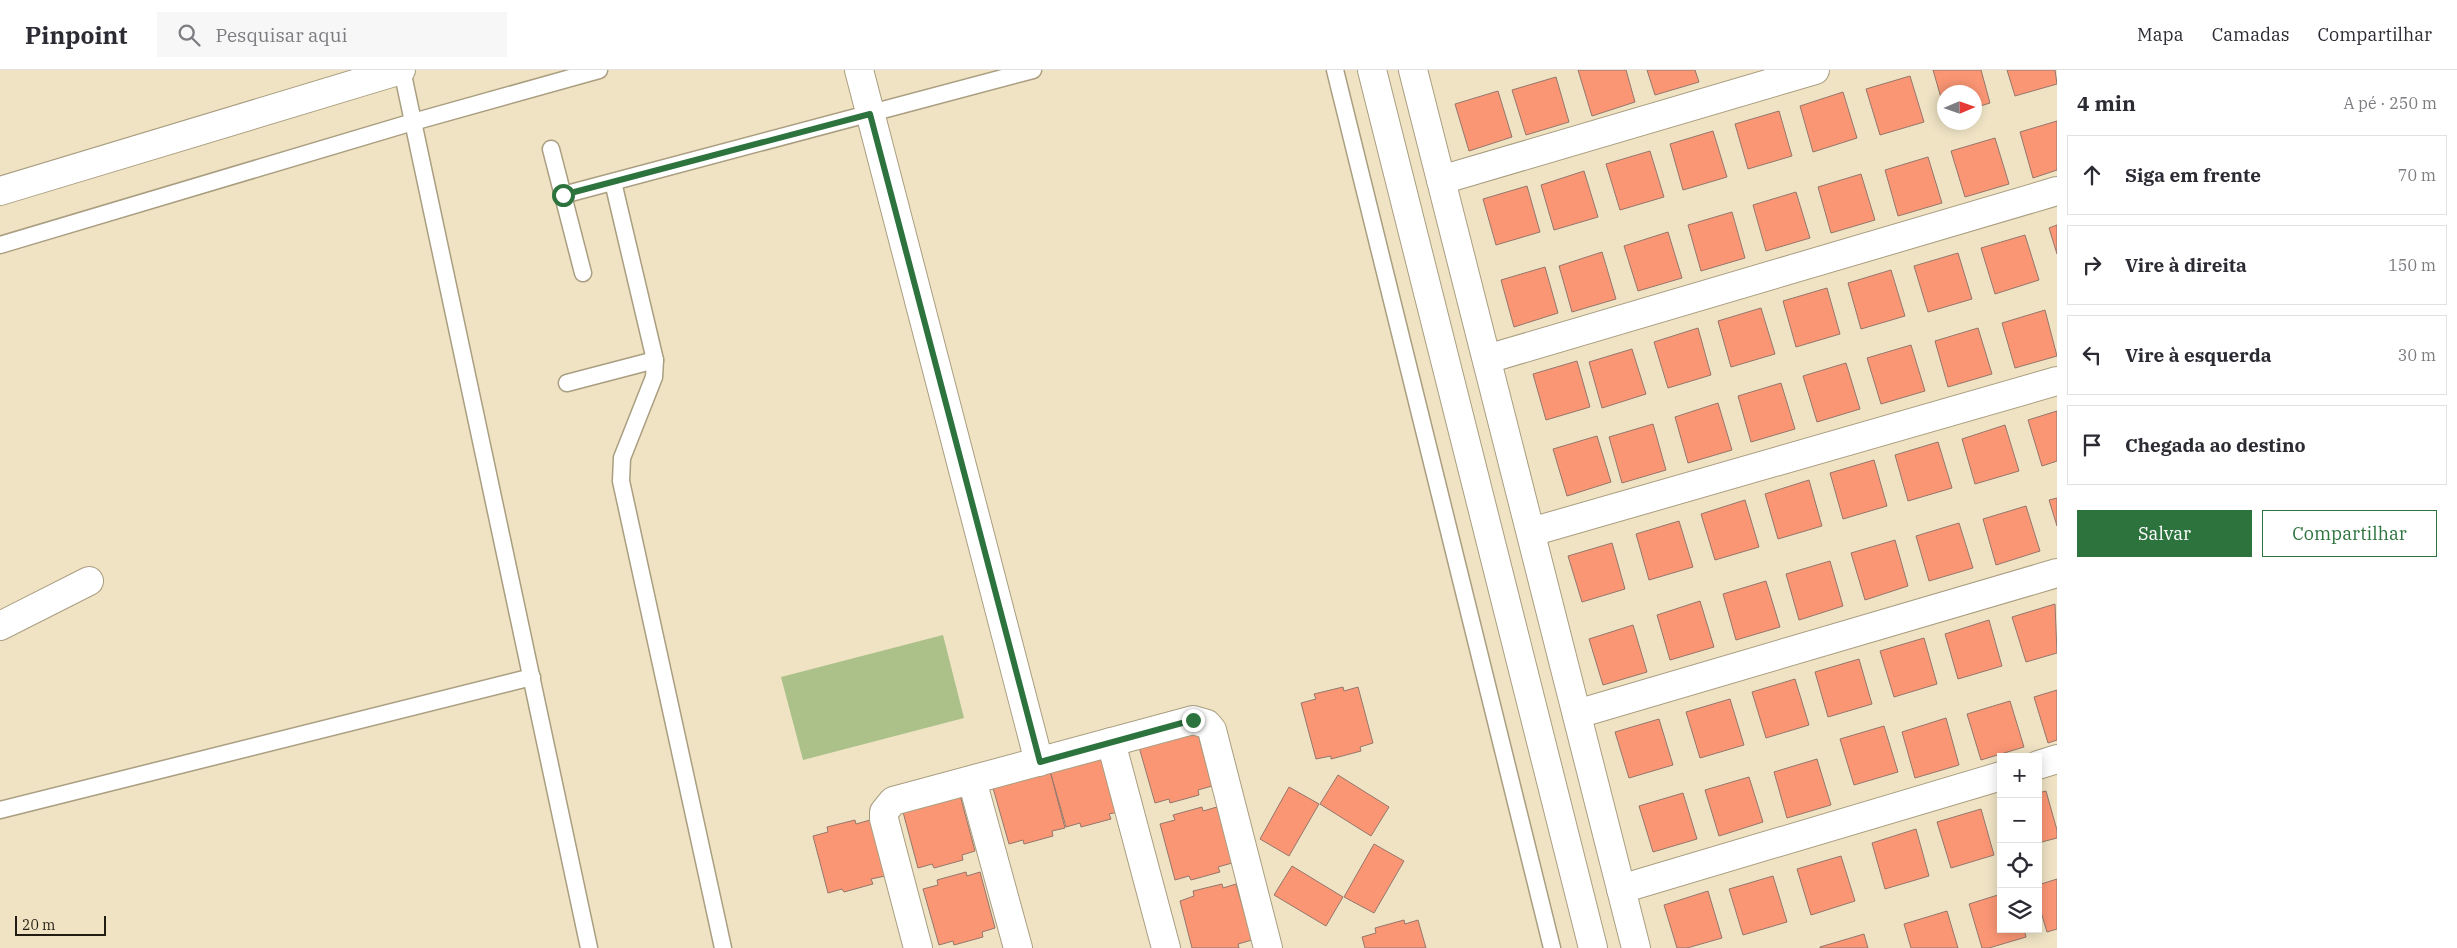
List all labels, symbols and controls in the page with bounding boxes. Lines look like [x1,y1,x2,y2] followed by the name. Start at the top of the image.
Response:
[157,12,507,57] search box
[25,19,127,51] text: Pinpoint
[175,21,203,49] icon: search
[215,23,347,47] text: Pesquisar aqui
[2137,23,2184,46] text: Mapa
[2212,23,2290,46] text: Camadas
[2318,23,2432,46] text: Compartilhar
[1937,85,1982,130] north arrow
[2077,89,2136,117] text: 4 min
[2343,93,2437,113] text: A pé · 250 m
[2078,161,2106,189] icon: ahead
[2125,163,2261,187] text: Siga em frente
[2398,165,2436,185] text: 70 m
[552,184,575,207] route start
[2078,251,2106,279] icon: right
[2125,253,2247,277] text: Vire à direita
[2388,255,2436,275] text: 150 m
[2078,341,2106,369] icon: left
[2125,343,2272,367] text: Vire à esquerda
[2398,345,2436,365] text: 30 m
[2078,431,2106,459] icon: arrive
[2125,433,2306,457] text: Chegada ao destino
[2077,510,2252,557] button: Salvar
[2262,510,2437,557] button: Compartilhar
[1182,709,1205,732] route end
[1997,753,2042,933] map controls
[1997,753,2042,798] button: +
[1997,798,2042,843] button: −
[1997,843,2042,888] button: locate
[1997,888,2042,933] button: layers
[15,913,106,936] scale bar
[22,916,55,934] text: 20 m

